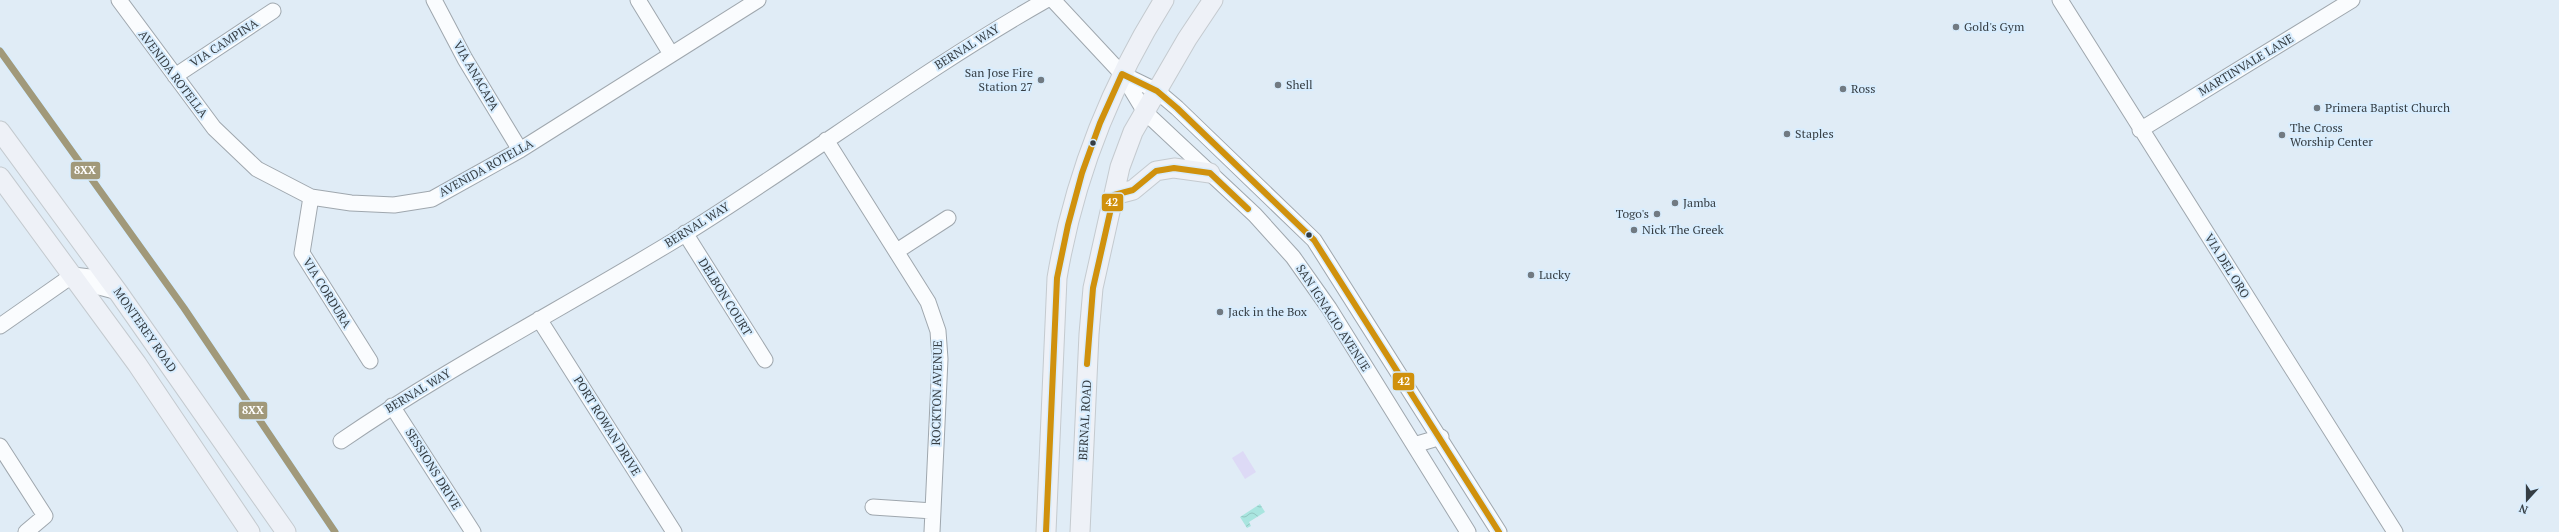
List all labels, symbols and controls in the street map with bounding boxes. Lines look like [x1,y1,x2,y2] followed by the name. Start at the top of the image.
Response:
[187,15,261,70] street label: VIA CAMPINA
[1964,19,2025,34] place label: Gold's Gym
[932,21,1002,72] street label: BERNAL WAY
[1951,22,1961,32] marker: Gold's Gym
[136,27,212,121] street label: AVENIDA ROTELLA
[2195,30,2296,99] street label: MARTINVALE LANE
[451,38,503,114] street label: VIA ANACAPA
[965,65,1033,94] place label: San Jose Fire Station 27
[1036,75,1046,85] marker: San Jose Fire Station 27
[1286,77,1313,92] place label: Shell
[1273,80,1283,90] marker: Shell
[1851,81,1875,96] place label: Ross
[1838,84,1848,94] marker: Ross
[2325,100,2450,115] place label: Primera Baptist Church
[2312,103,2322,113] marker: Primera Baptist Church
[2290,120,2373,149] place label: The Cross Worship Center
[1795,126,1834,141] place label: Staples
[1782,129,1792,139] marker: Staples
[2277,130,2287,140] marker: The Cross Worship Center
[436,135,536,200] street label: AVENIDA ROTELLA
[1088,138,1098,148] unlabelled marker
[70,161,101,180] line badge: 8XX
[74,163,96,177] text: 8XX
[1101,193,1124,212] line badge: 42
[1106,195,1118,209] text: 42
[1683,195,1716,210] place label: Jamba
[1670,198,1680,208] marker: Jamba
[662,199,732,250] street label: BERNAL WAY
[1616,206,1649,221] place label: Togo's
[1652,209,1662,219] marker: Togo's
[1642,222,1724,237] place label: Nick The Greek
[1629,225,1639,235] marker: Nick The Greek
[1304,230,1314,240] unlabelled marker
[2202,231,2253,301] street label: VIA DEL ORO
[300,255,355,331] street label: VIA CORDURA
[696,255,756,339] street label: DELBON COURT
[1293,261,1374,374] street label: SAN IGNACIO AVENUE
[1539,267,1571,282] place label: Lucky
[1526,270,1536,280] marker: Lucky
[111,284,180,375] street label: MONTEREY ROAD
[1228,304,1308,319] place label: Jack in the Box
[1215,307,1225,317] marker: Jack in the Box
[928,340,945,446] street label: ROCKTON AVENUE
[382,365,453,416] street label: BERNAL WAY
[1392,372,1415,391] line badge: 42
[571,373,644,478] street label: PORT ROWAN DRIVE
[1398,374,1410,388] text: 42
[1075,379,1094,461] street label: BERNAL ROAD
[238,401,268,420] line badge: 8XX
[242,403,264,417] text: 8XX
[402,425,464,512] street label: SESSIONS DRIVE
[2507,480,2547,520] north arrow
[2516,501,2530,517] text: N

